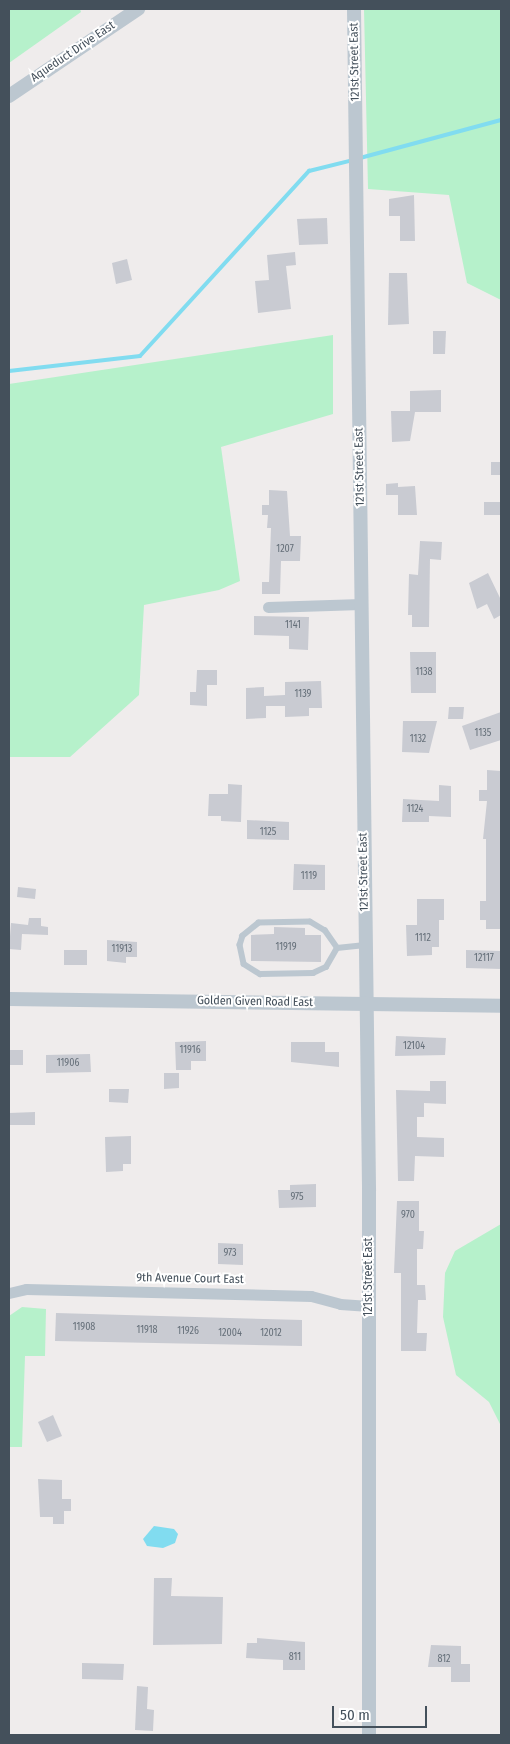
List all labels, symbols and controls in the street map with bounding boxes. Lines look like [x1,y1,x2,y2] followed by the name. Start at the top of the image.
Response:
[28,19,118,85] street label: Aqueduct Drive East
[347,22,363,102] street label: 121st Street East
[352,427,368,507] street label: 121st Street East
[276,544,294,556] house number: 1207
[285,620,301,632] house number: 1141
[415,667,433,679] house number: 1138
[295,689,311,701] house number: 1139
[475,728,491,740] house number: 1135
[410,734,426,746] house number: 1132
[407,804,423,816] house number: 1124
[260,827,276,839] house number: 1125
[356,832,372,912] street label: 121st Street East
[301,871,317,883] house number: 1119
[415,933,431,945] house number: 1112
[275,942,297,954] house number: 11919
[112,944,132,956] house number: 11913
[474,953,494,965] house number: 12117
[197,994,313,1010] street label: Golden Given Road East
[403,1041,425,1053] house number: 12104
[179,1045,201,1057] house number: 11916
[57,1058,79,1070] house number: 11906
[290,1192,304,1204] house number: 975
[401,1210,415,1222] house number: 970
[362,1238,376,1316] street label: 121st Street East
[223,1248,237,1260] house number: 973
[136,1271,244,1287] street label: 9th Avenue Court East
[73,1322,95,1334] house number: 11908
[136,1325,158,1337] house number: 11918
[177,1326,199,1338] house number: 11926
[218,1328,242,1340] house number: 12004
[260,1328,282,1340] house number: 12012
[289,1652,301,1664] house number: 811
[437,1654,451,1666] house number: 812
[335,1696,430,1728] scale bar
[340,1706,370,1724] text: 50 m

